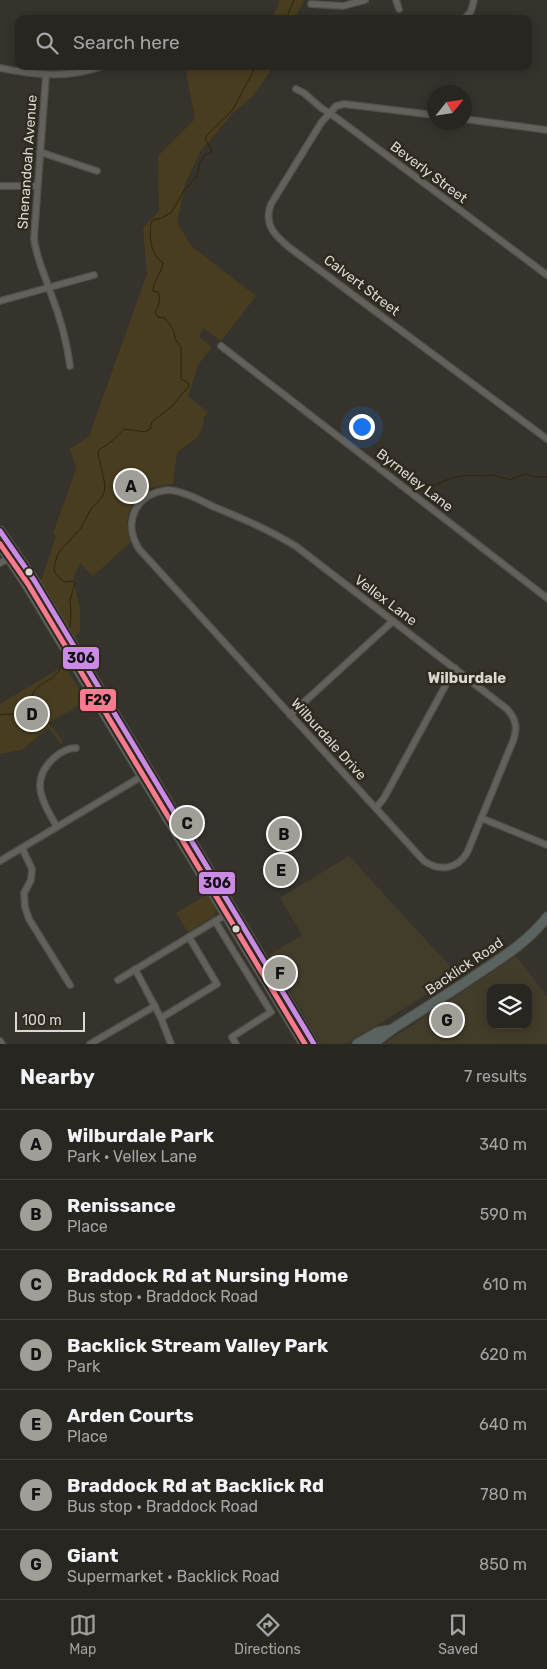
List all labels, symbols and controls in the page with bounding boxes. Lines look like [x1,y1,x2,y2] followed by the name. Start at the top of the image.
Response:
[15,15,532,70] search box
[33,29,61,57] icon: search
[73,31,180,54] text: Search here
[427,85,472,130] north arrow
[14,94,41,230] street label: Shenandoah Avenue
[387,138,471,207] street label: Beverly Street
[320,251,403,320] street label: Calvert Street
[349,414,375,440] your location
[373,445,456,516] street label: Byrneley Lane
[115,467,147,505] pin: A
[24,567,34,577] unlabelled marker
[351,571,420,629] street label: Vellex Lane
[62,646,100,670] line badge: 306
[67,650,95,667] text: 306
[428,669,506,687] district label: Wilburdale
[79,688,117,712] line badge: F29
[85,692,111,709] text: F29
[16,695,48,733] pin: D
[287,695,370,784] street label: Wilburdale Drive
[171,804,203,842] pin: C
[268,815,300,853] pin: B
[265,851,297,889] pin: E
[198,871,236,895] line badge: 306
[203,875,231,892] text: 306
[231,924,241,934] unlabelled marker
[422,934,506,999] street label: Backlick Road
[264,954,296,992] pin: F
[487,984,532,1029] map controls
[487,984,532,1029] button: layers
[431,1001,463,1039] pin: G
[15,1009,85,1032] scale bar
[22,1012,62,1029] text: 100 m
[20,1064,95,1089] text: Nearby
[464,1067,527,1086] text: 7 results
[67,1124,214,1147] text: Wilburdale Park
[30,1135,42,1154] text: A
[479,1135,527,1154] text: 340 m
[67,1147,197,1166] text: Park · Vellex Lane
[67,1194,176,1217] text: Renissance
[30,1205,42,1224] text: B
[480,1205,527,1224] text: 590 m
[67,1217,108,1236] text: Place
[67,1264,348,1287] text: Braddock Rd at Nursing Home
[30,1275,42,1294] text: C
[483,1275,527,1294] text: 610 m
[67,1287,258,1306] text: Bus stop · Braddock Road
[67,1334,328,1357] text: Backlick Stream Valley Park
[30,1345,42,1364] text: D
[480,1345,527,1364] text: 620 m
[67,1357,100,1376] text: Park
[67,1404,194,1427] text: Arden Courts
[31,1415,41,1434] text: E
[479,1415,527,1434] text: 640 m
[67,1427,108,1446] text: Place
[67,1474,324,1497] text: Braddock Rd at Backlick Rd
[31,1485,41,1504] text: F
[480,1485,527,1504] text: 780 m
[67,1497,258,1516] text: Bus stop · Braddock Road
[67,1544,118,1567] text: Giant
[30,1555,42,1574] text: G
[479,1555,527,1574] text: 850 m
[67,1567,280,1586] text: Supermarket · Backlick Road
[69,1611,97,1658] tab: Map
[234,1611,301,1658] tab: Directions
[438,1611,478,1658] tab: Saved

